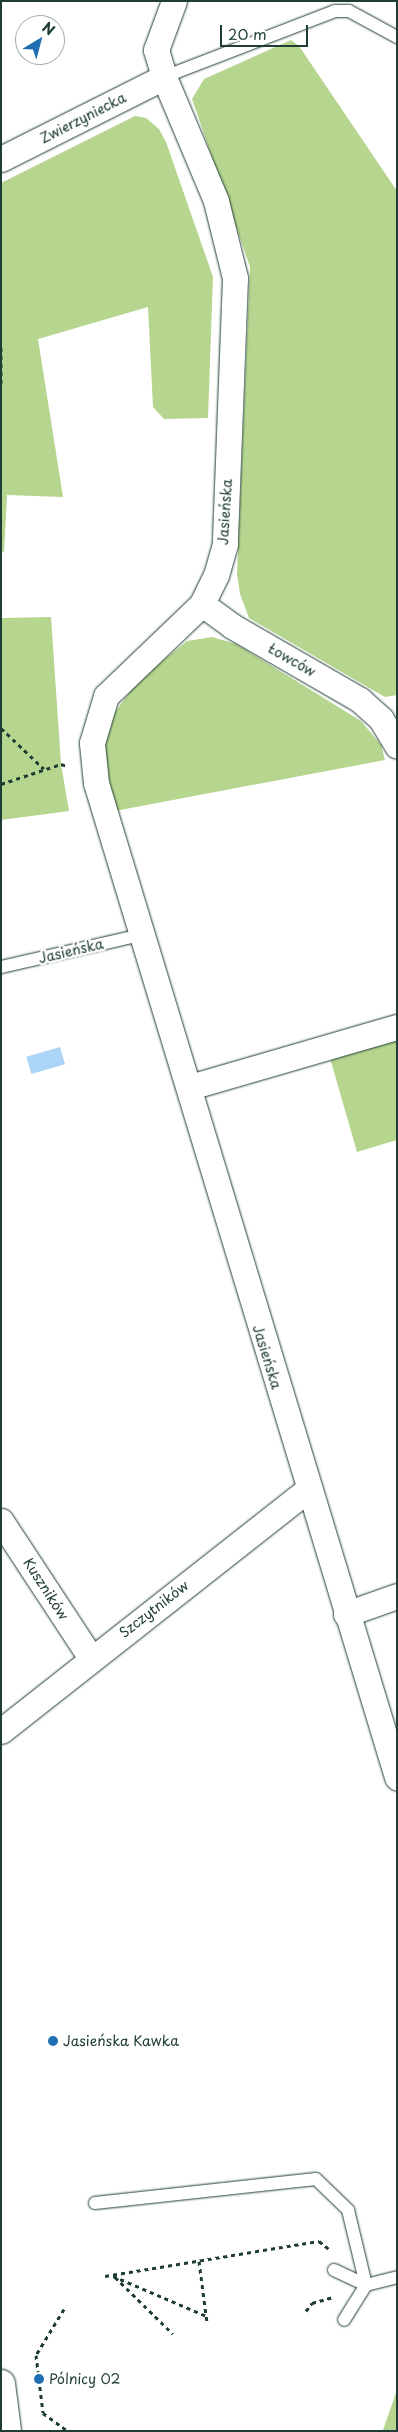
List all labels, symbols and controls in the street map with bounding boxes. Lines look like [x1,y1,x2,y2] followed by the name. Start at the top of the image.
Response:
[15,15,65,65] north arrow
[223,15,310,47] scale bar
[38,17,59,40] text: N
[228,22,267,45] text: 20 m
[37,89,129,147] street label: Zwierzyniecka
[214,478,236,546] street label: Jasieńska
[265,640,319,680] street label: Łowców
[37,935,105,967] street label: Jasieńska
[249,1323,285,1391] street label: Jasieńska
[20,1555,72,1623] street label: Kuszników
[116,1577,192,1641] street label: Szczytników
[63,2033,180,2049] place label: Jasieńska Kawka
[47,2035,59,2047] marker: Jasieńska Kawka
[49,2371,121,2387] place label: Pólnicy 02
[33,2373,45,2385] marker: Pólnicy 02

